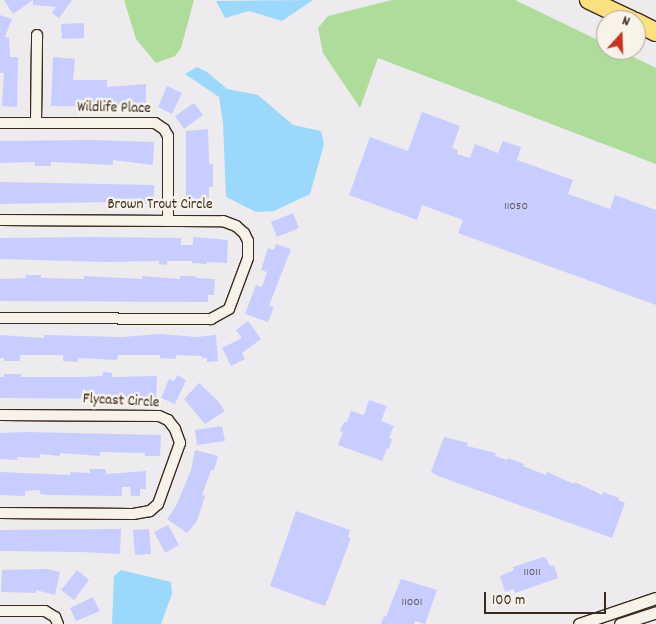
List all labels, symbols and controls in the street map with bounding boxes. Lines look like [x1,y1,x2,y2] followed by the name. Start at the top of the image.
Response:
[596,10,646,60] north arrow
[619,11,632,32] text: N
[77,99,151,119] street label: Wildlife Place
[108,197,212,215] street label: Brown Trout Circle
[504,200,528,214] house number: 11050
[82,391,160,413] street label: Flycast Circle
[523,566,541,580] house number: 11011
[486,582,608,614] scale bar
[492,590,525,612] text: 100 m
[402,596,422,610] house number: 11001

